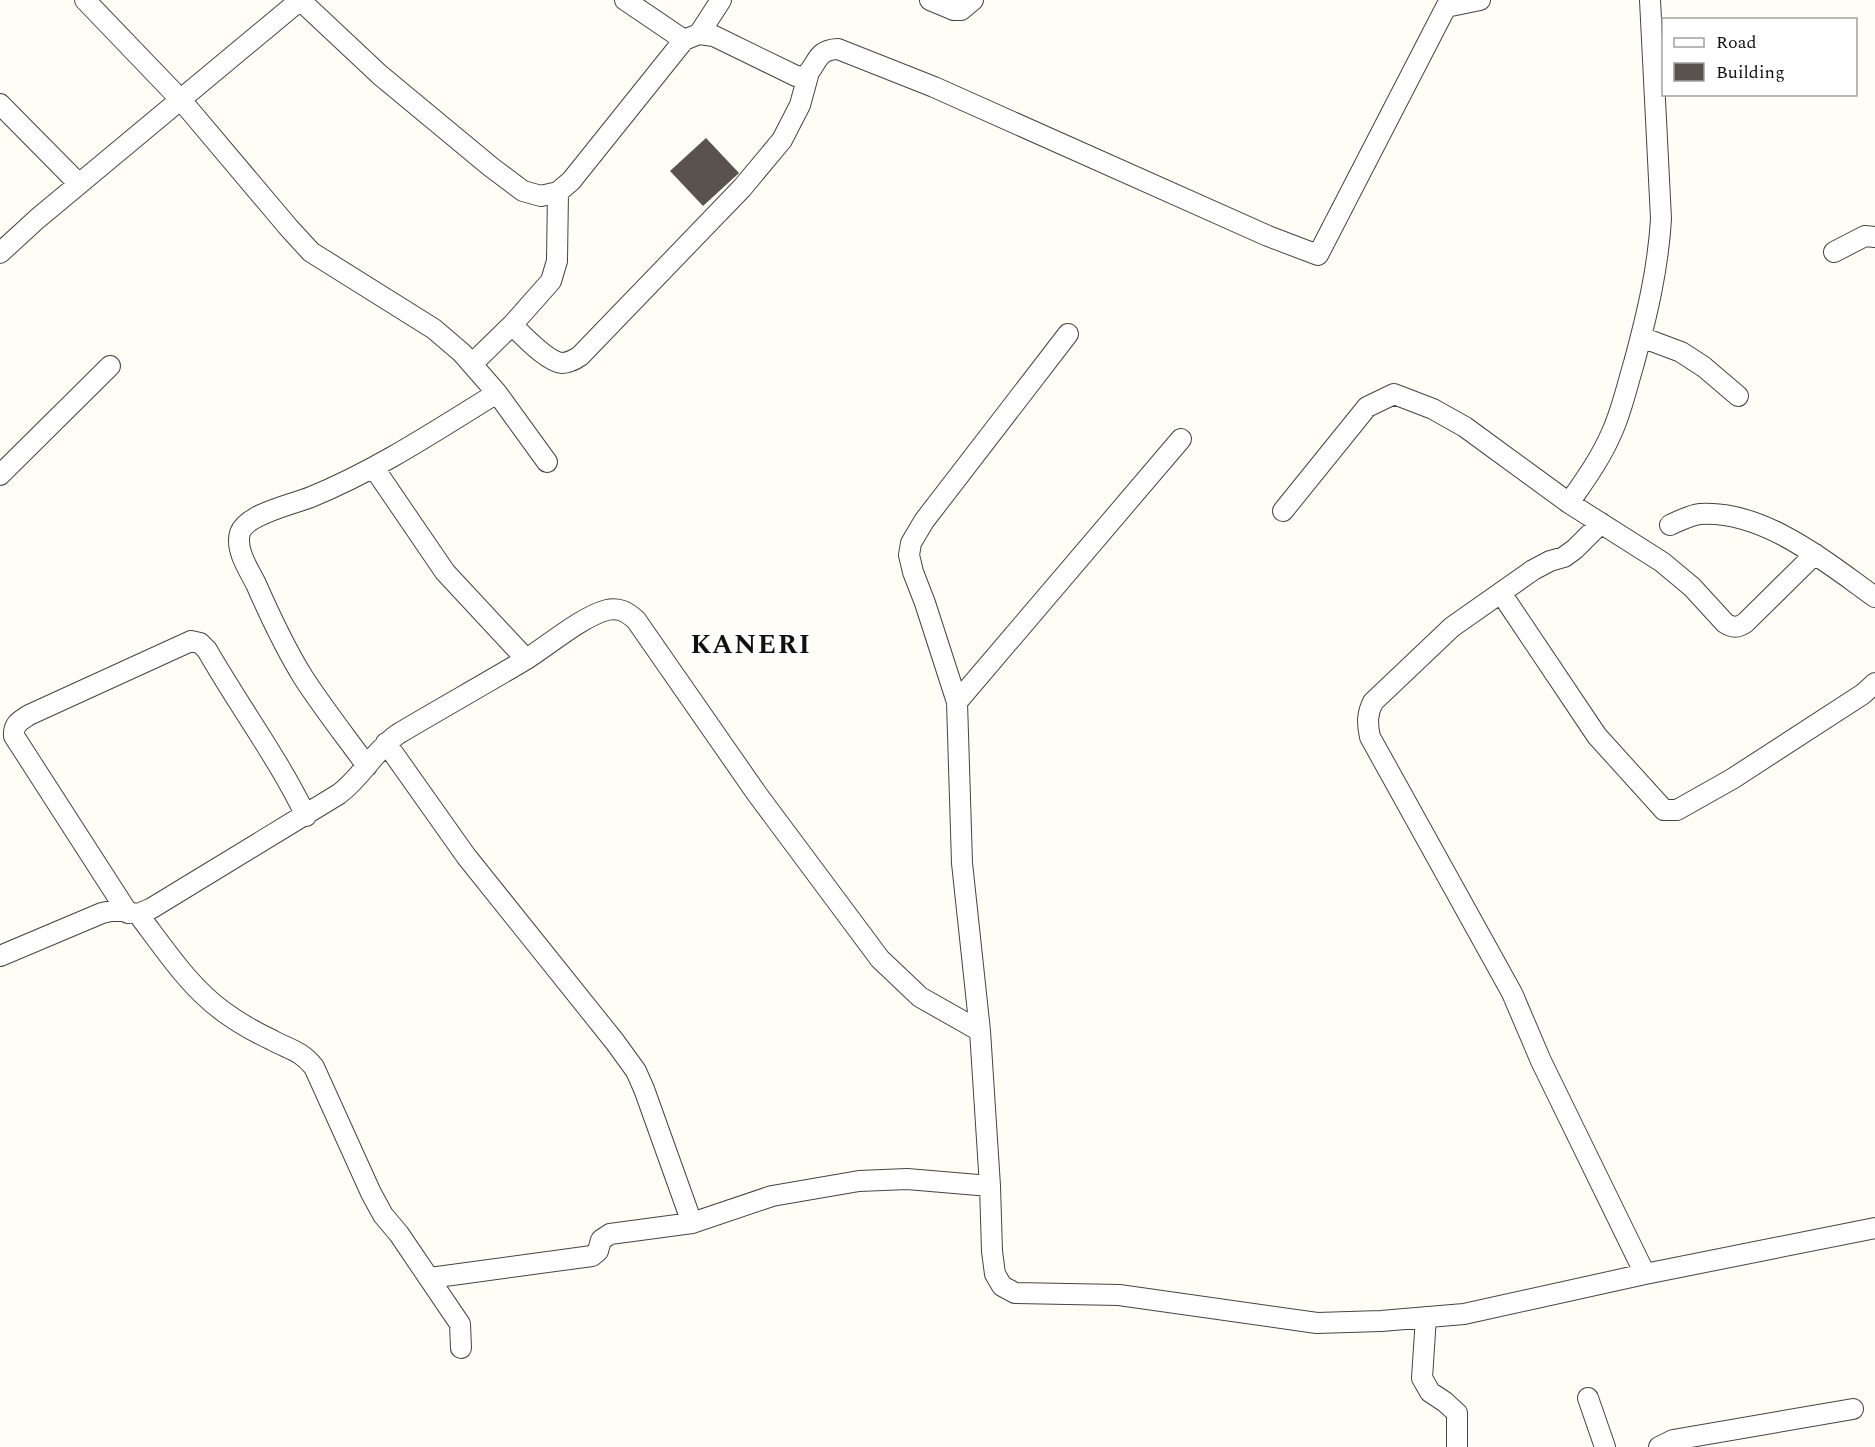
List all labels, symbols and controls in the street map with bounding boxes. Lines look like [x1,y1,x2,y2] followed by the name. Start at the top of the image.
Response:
[1662,18,1857,96] legend
[1716,29,1757,56] text: Road
[1716,59,1785,86] text: Building
[691,624,811,666] district label: KANERI

